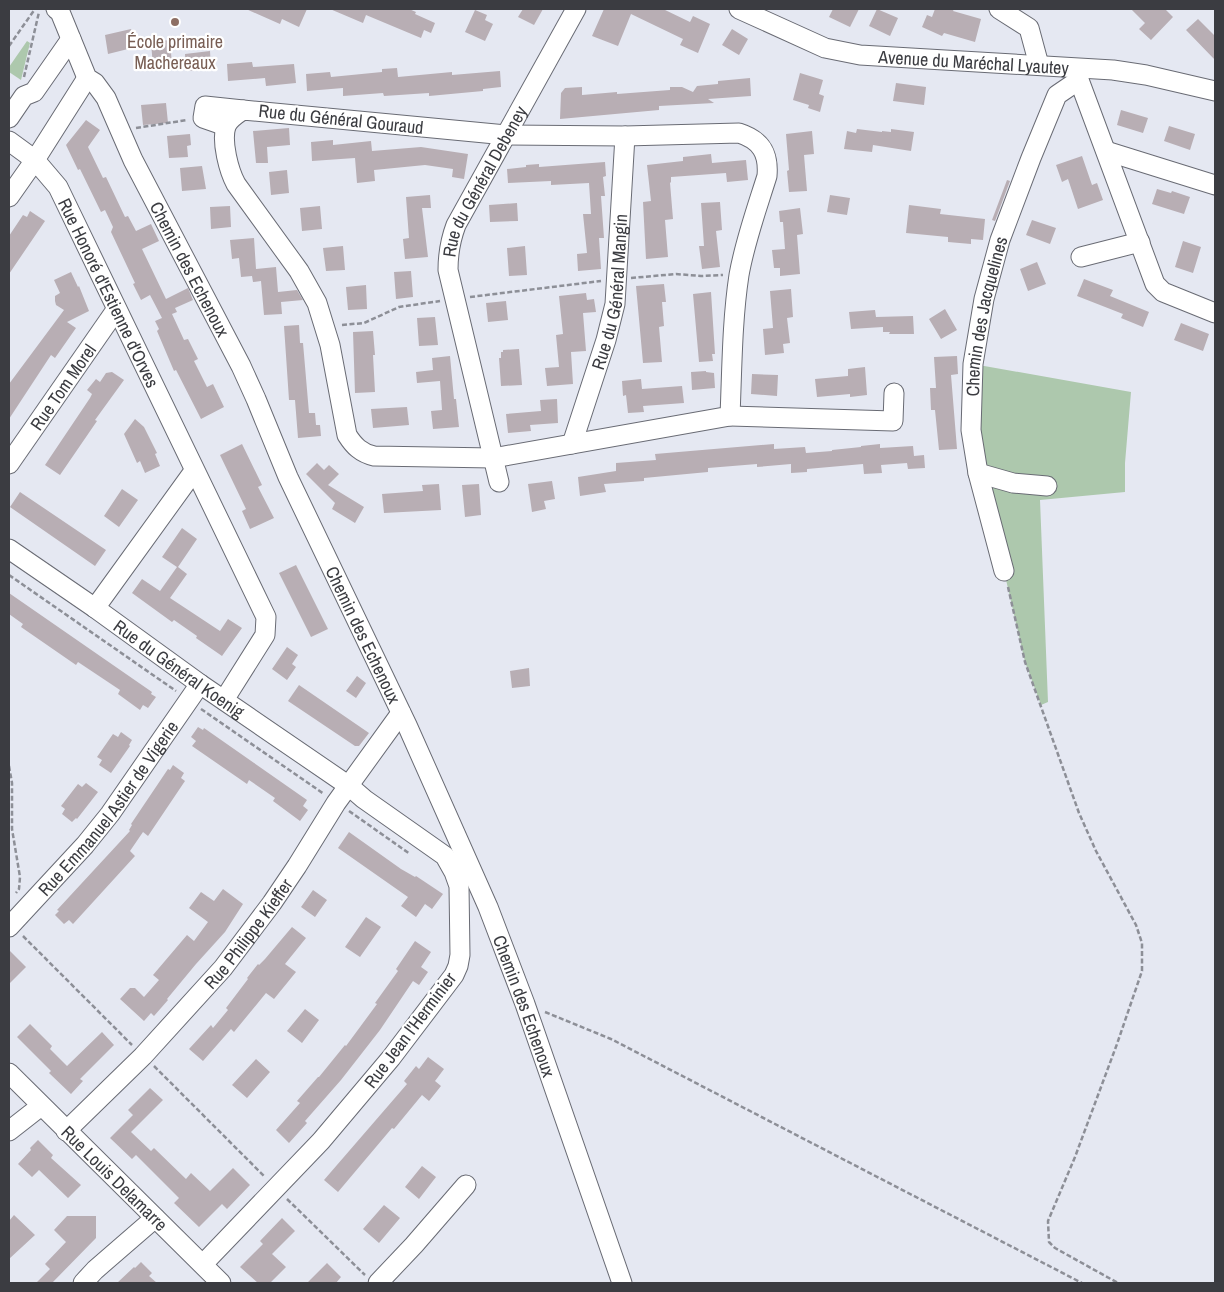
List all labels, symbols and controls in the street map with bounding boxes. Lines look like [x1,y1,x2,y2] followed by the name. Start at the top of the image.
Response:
[169,16,181,28] marker: École primaire Machereaux
[127,29,223,75] place label: École primaire Machereaux
[877,44,1070,80] street label: Avenue du Maréchal Lyautey
[257,98,425,140] street label: Rue du Général Gouraud
[436,101,533,258] street label: Rue du Général Debeney
[53,194,166,392] street label: Rue Honoré d'Estienne d'Orves
[144,197,236,342] street label: Chemin des Echenoux
[585,213,633,373] street label: Rue du Général Mangin
[960,234,1013,397] street label: Chemin des Jacquelines
[24,339,101,435] street label: Rue Tom Morel
[320,562,408,708] street label: Chemin des Echenoux
[109,613,250,724] street label: Rue du Général Koenig
[32,715,184,901] street label: Rue Emmanuel Astier de Vigerie
[198,873,298,994] street label: Rue Philippe Kieffer
[487,931,562,1081] street label: Chemin des Echenoux
[358,967,462,1093] street label: Rue Jean l'Herminier
[56,1120,174,1236] street label: Rue Louis Delamarre

